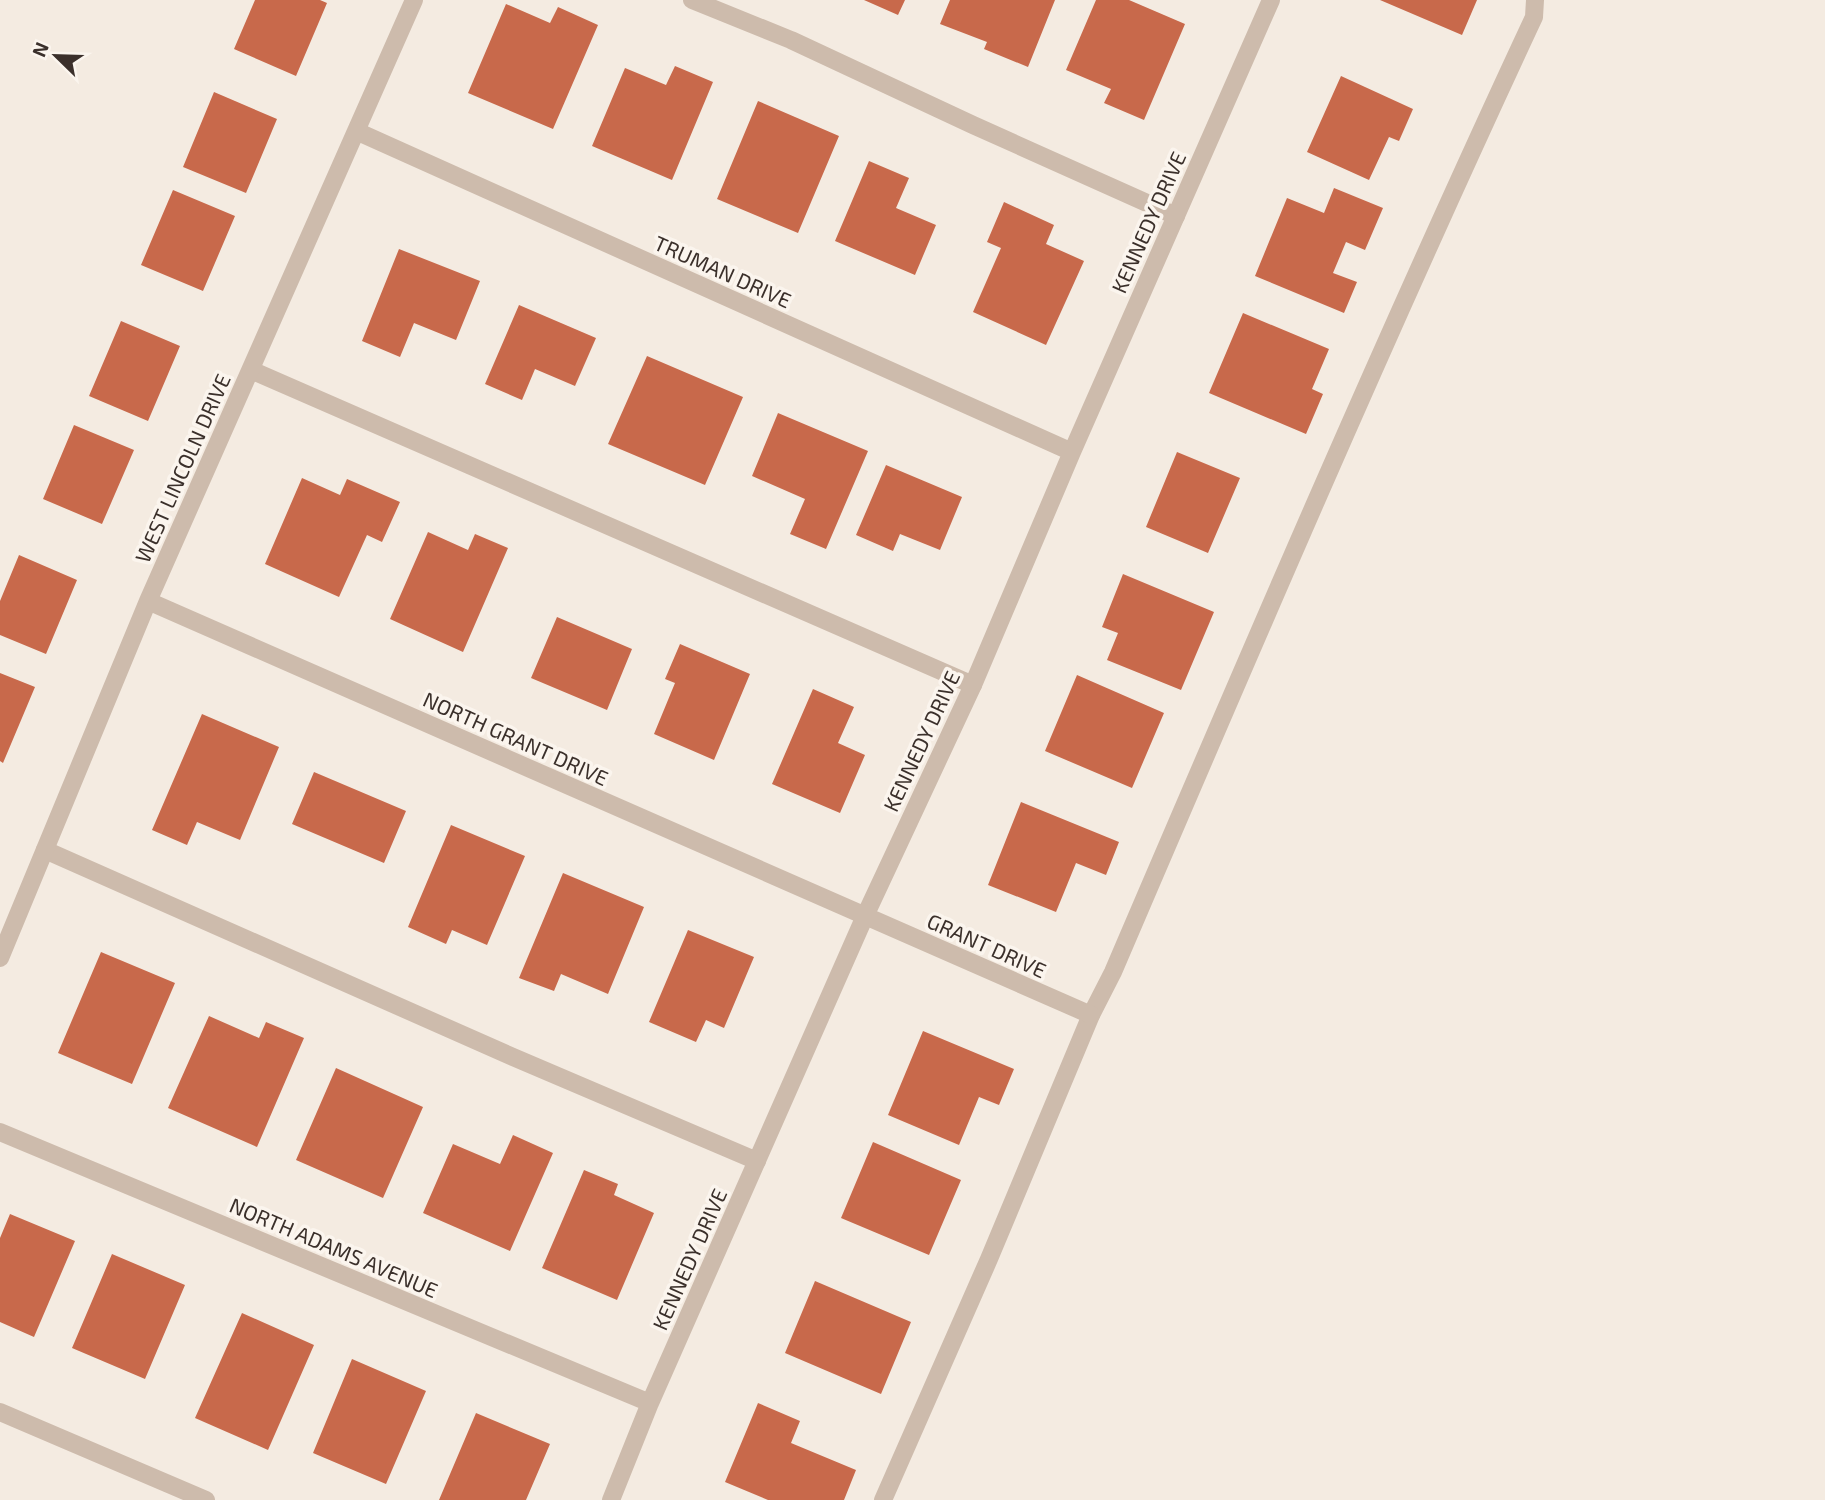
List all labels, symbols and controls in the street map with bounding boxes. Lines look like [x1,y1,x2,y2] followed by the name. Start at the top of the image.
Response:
[21,21,91,91] north arrow
[27,38,53,60] text: N
[1106,147,1190,297] street label: KENNEDY DRIVE
[651,230,795,312] street label: TRUMAN DRIVE
[129,370,235,566] street label: WEST LINCOLN DRIVE
[878,667,964,815] street label: KENNEDY DRIVE
[420,686,612,790] street label: NORTH GRANT DRIVE
[924,908,1050,982] street label: GRANT DRIVE
[647,1184,731,1334] street label: KENNEDY DRIVE
[226,1192,442,1302] street label: NORTH ADAMS AVENUE

